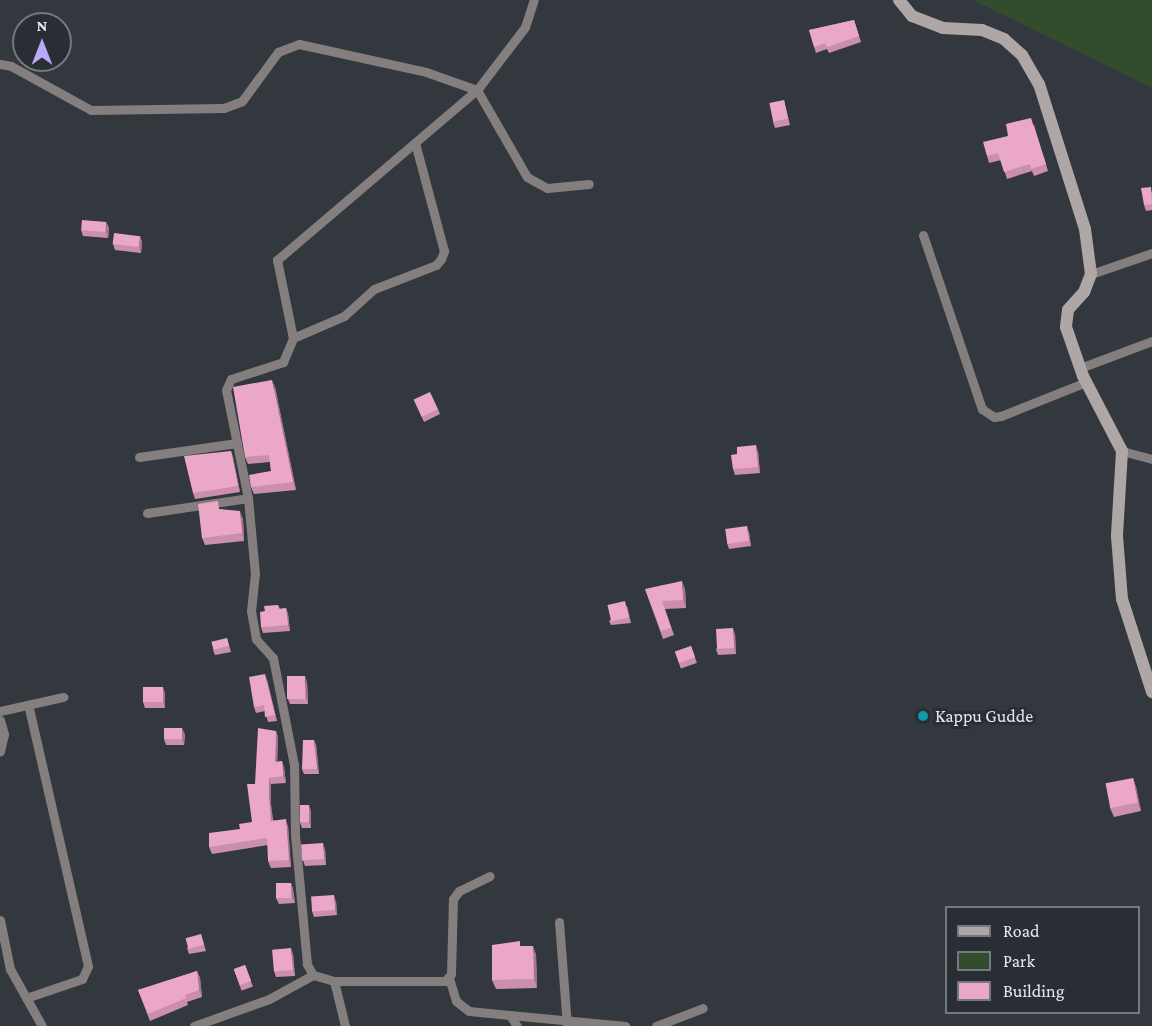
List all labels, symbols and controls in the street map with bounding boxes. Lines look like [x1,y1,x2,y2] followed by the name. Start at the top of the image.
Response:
[12,12,72,72] north arrow
[37,17,47,34] text: N
[935,705,1033,727] place label: Kappu Gudde
[916,709,930,723] marker: Kappu Gudde
[945,906,1140,1014] legend
[1003,921,1040,941] text: Road
[1003,951,1035,971] text: Park
[1003,981,1064,1001] text: Building

